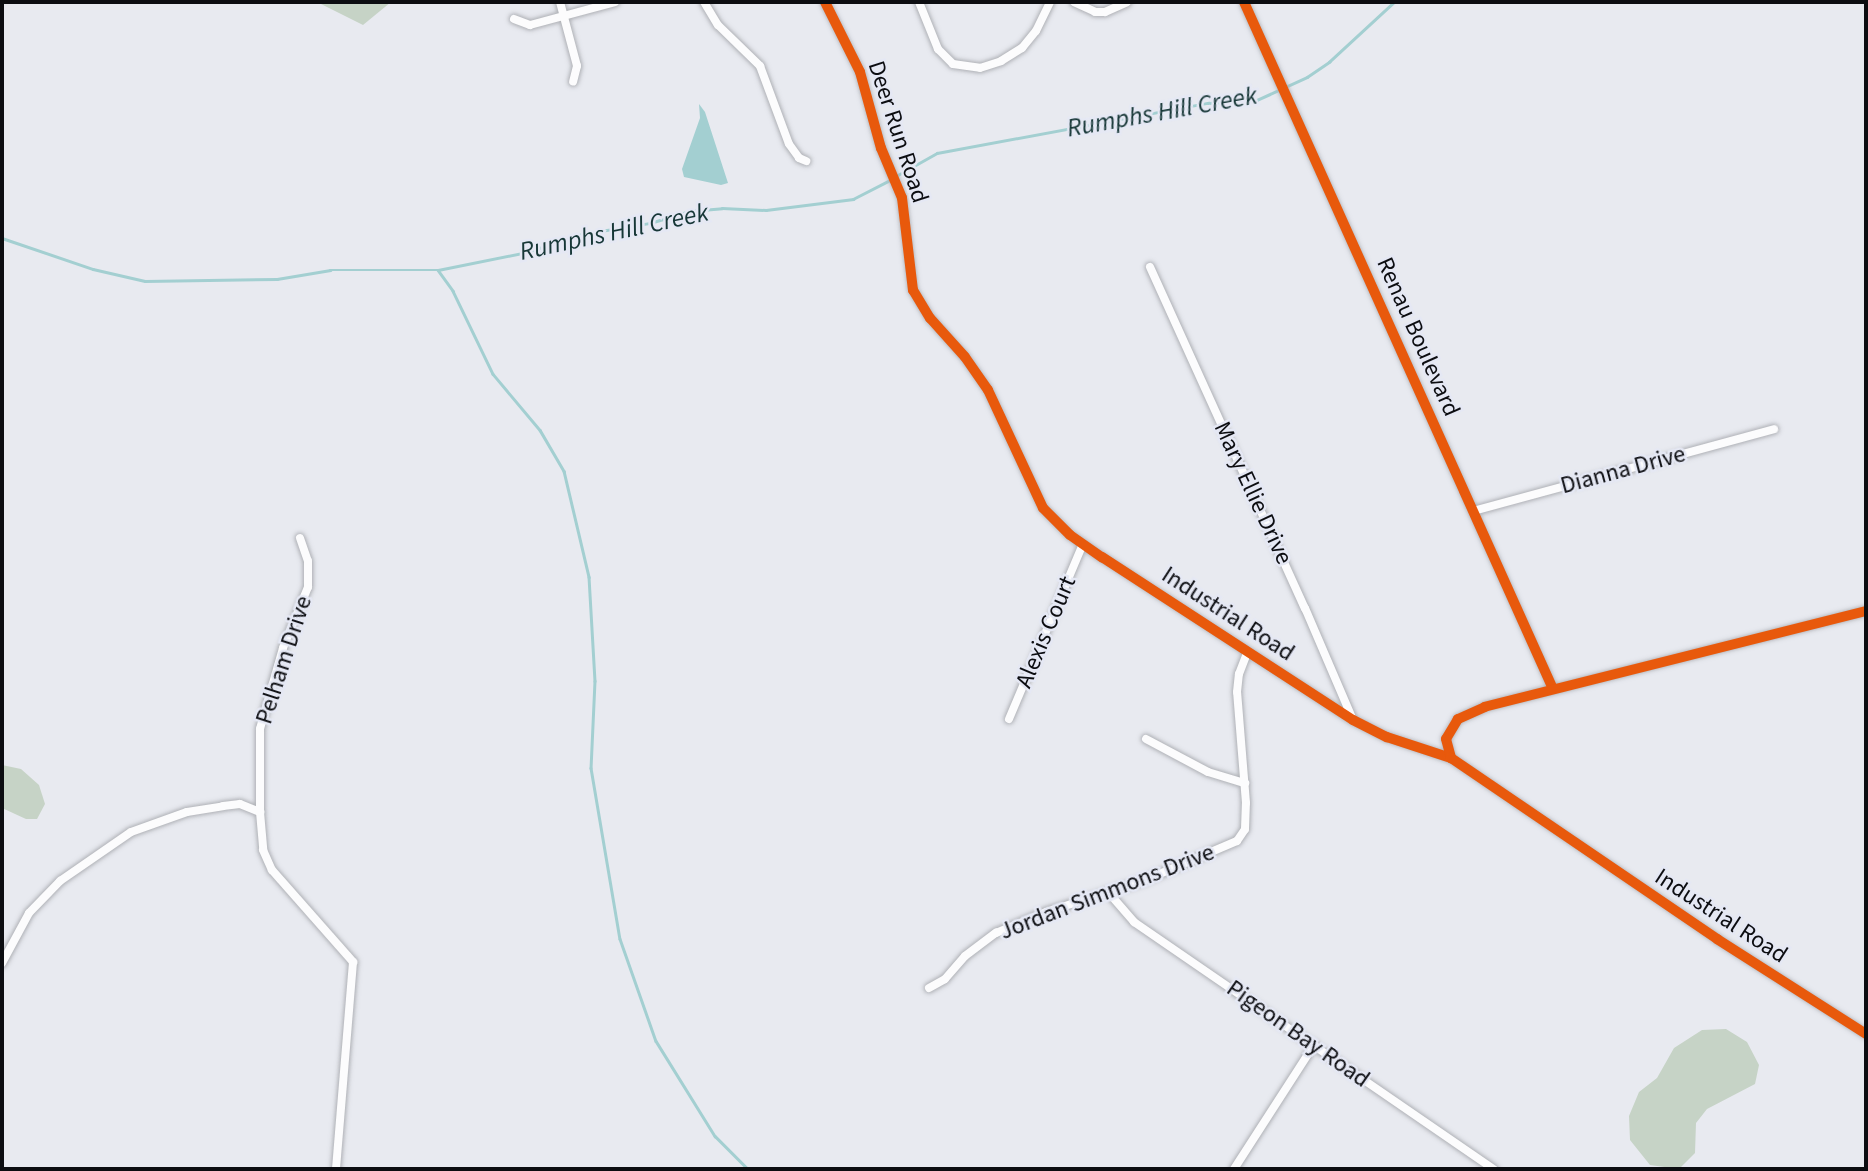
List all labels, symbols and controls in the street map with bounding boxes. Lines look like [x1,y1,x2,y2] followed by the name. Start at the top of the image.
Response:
[861,57,935,207] street label: Deer Run Road
[1064,80,1260,144] water label: Rumphs Hill Creek
[517,197,711,267] water label: Rumphs Hill Creek
[1370,253,1466,421] street label: Renau Boulevard
[1207,417,1299,569] street label: Mary Ellie Drive
[1557,440,1689,500] street label: Dianna Drive
[1156,560,1300,668] street label: Industrial Road
[1010,572,1082,692] street label: Alexis Court
[250,592,318,728] street label: Pelham Drive
[996,838,1218,946] street label: Jordan Simmons Drive
[1649,862,1793,970] street label: Industrial Road
[1221,974,1375,1094] street label: Pigeon Bay Road

